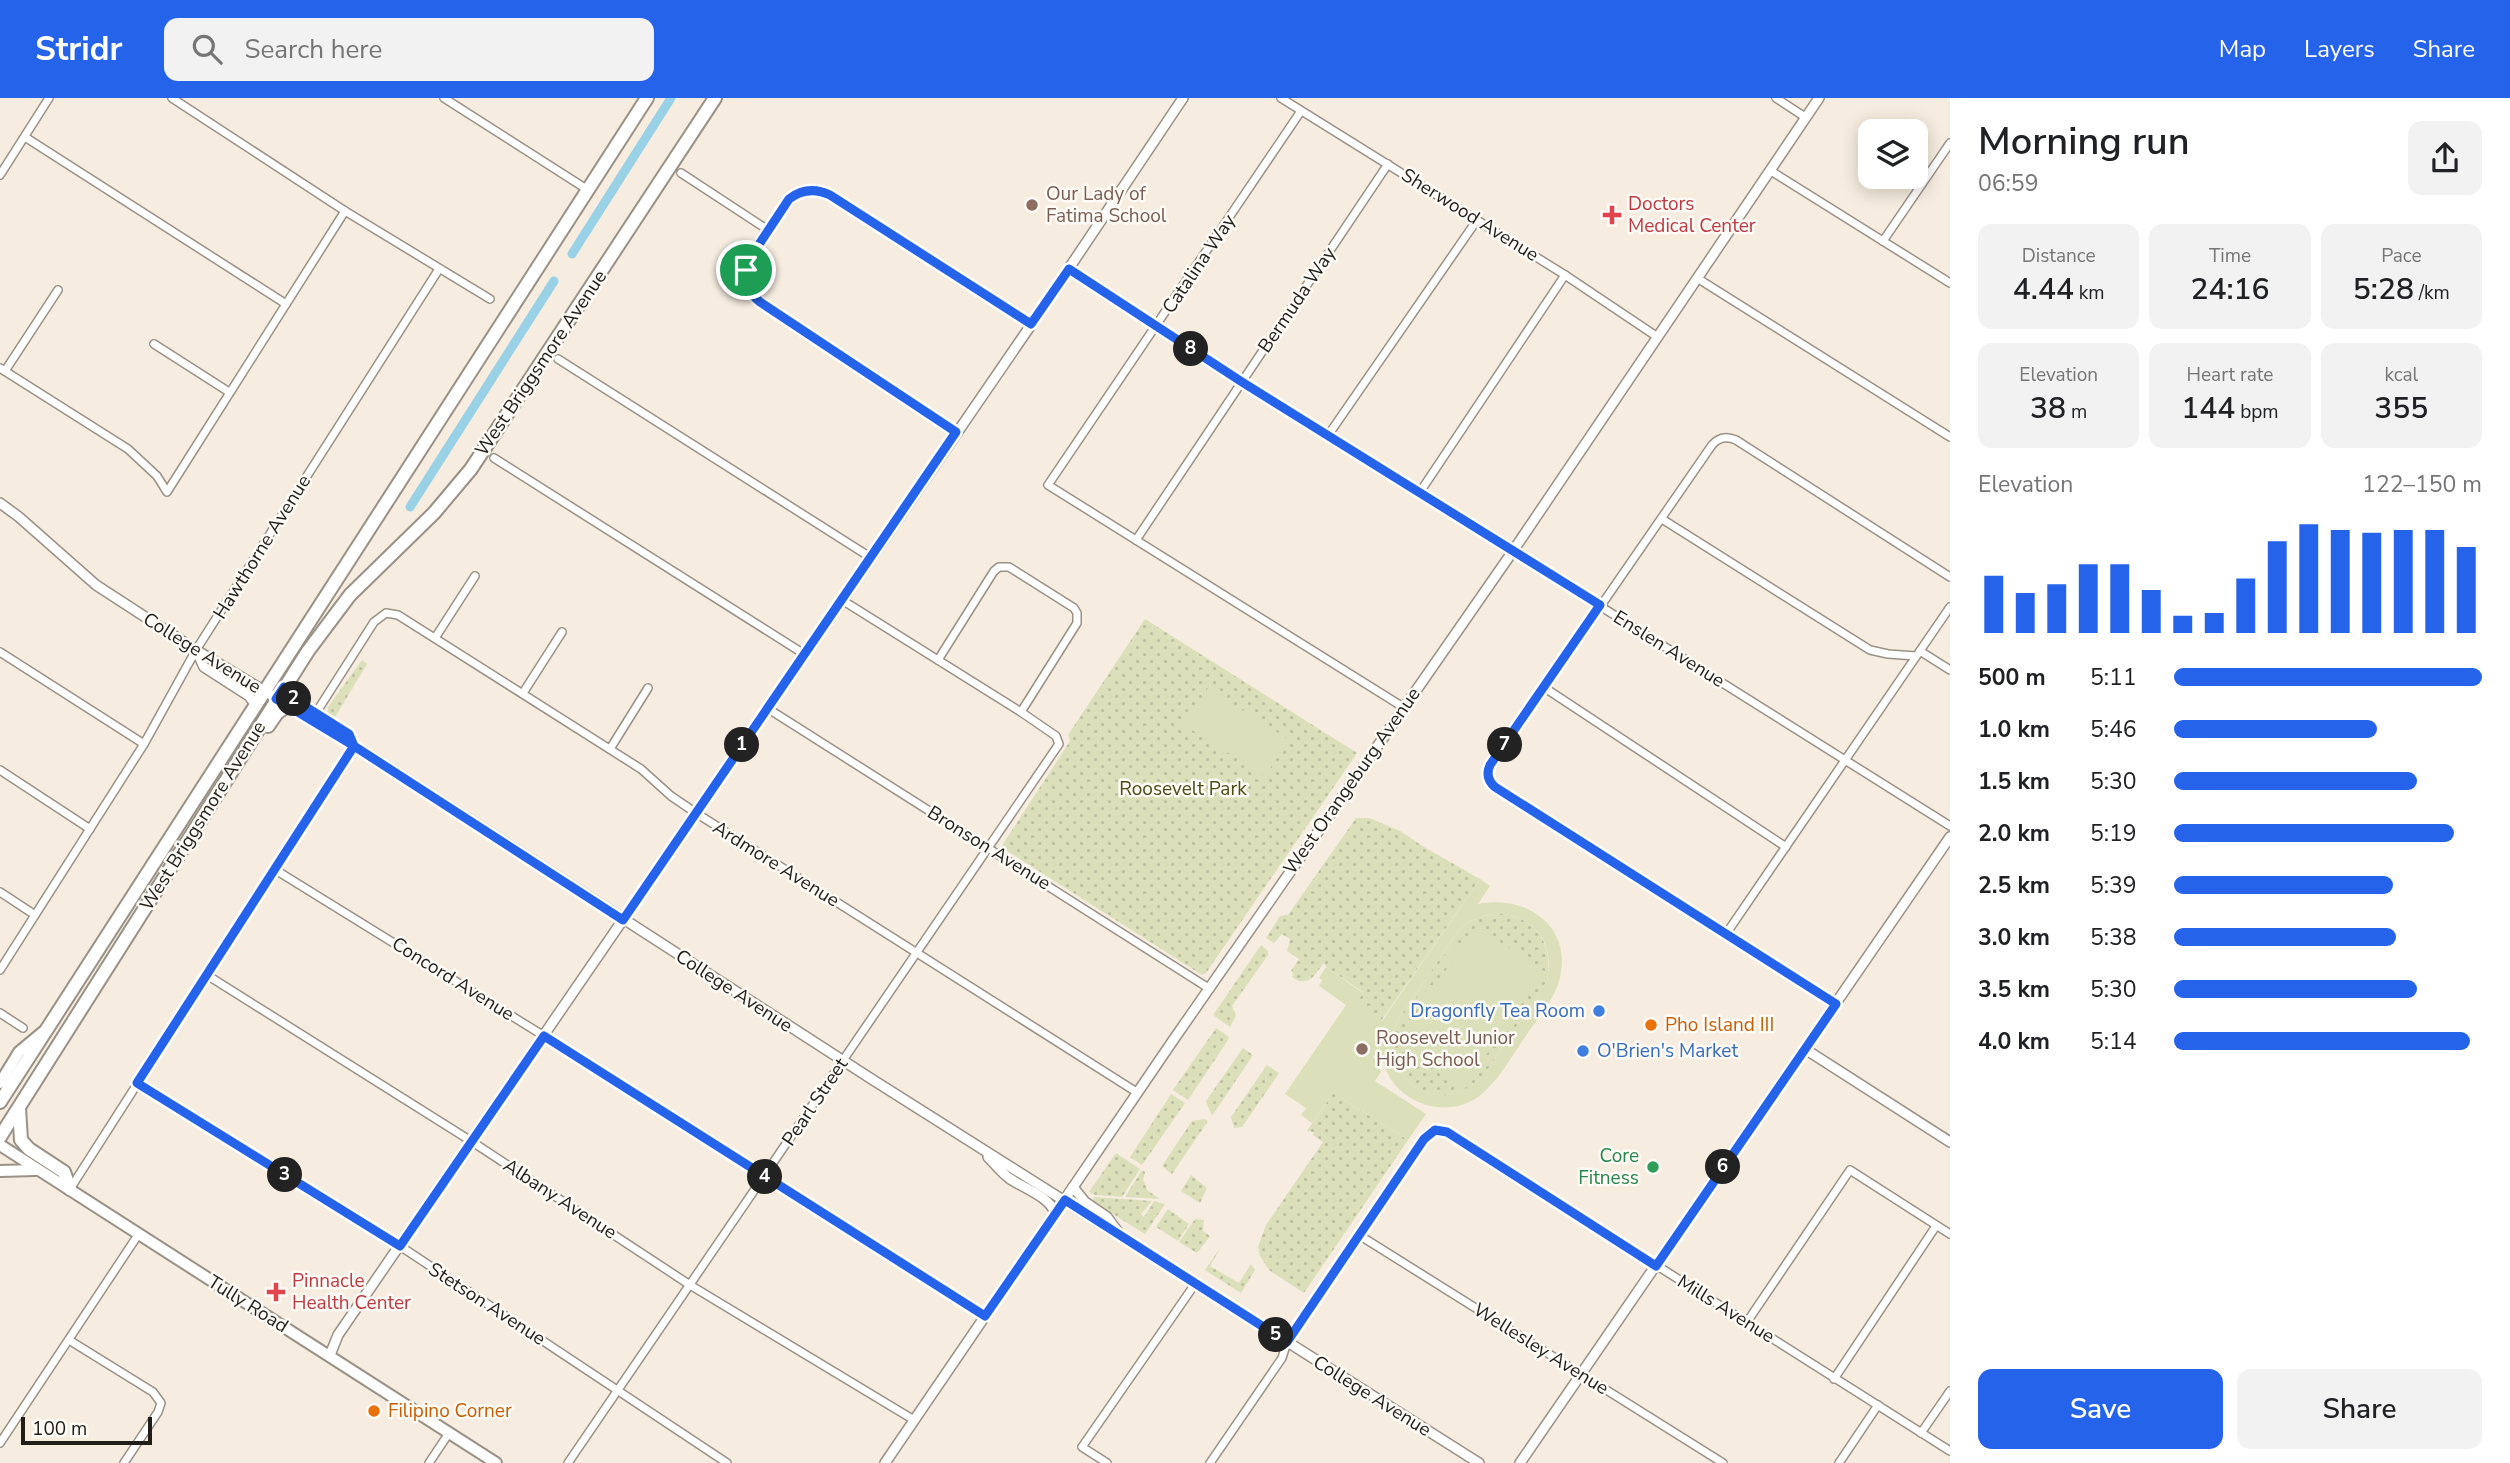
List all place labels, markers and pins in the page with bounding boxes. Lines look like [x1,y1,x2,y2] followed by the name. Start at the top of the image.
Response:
[1046,181,1167,229] place label: Our Lady of Fatima School
[1628,191,1756,239] place label: Doctors Medical Center
[1024,197,1040,213] marker: Our Lady of Fatima School
[1602,205,1622,225] marker: Doctors Medical Center
[716,240,776,300] pin
[1174,331,1208,366] pin: 8
[276,682,312,716] pin: 2
[724,728,760,762] pin: 1
[1488,728,1522,762] pin: 7
[1410,998,1585,1024] place label: Dragonfly Tea Room
[1591,1003,1607,1019] marker: Dragonfly Tea Room
[1665,1012,1774,1038] place label: Pho Island III
[1643,1017,1659,1033] marker: Pho Island III
[1376,1025,1515,1073] place label: Roosevelt Junior High School
[1597,1038,1738,1064] place label: O'Brien's Market
[1354,1041,1370,1057] marker: Roosevelt Junior High School
[1575,1043,1591,1059] marker: O'Brien's Market
[1578,1143,1639,1191] place label: Core Fitness
[1706,1150,1740,1184] pin: 6
[268,1158,302,1192] pin: 3
[1645,1159,1661,1175] marker: Core Fitness
[748,1160,782,1194] pin: 4
[292,1268,411,1316] place label: Pinnacle Health Center
[266,1282,286,1302] marker: Pinnacle Health Center
[1258,1318,1294,1352] pin: 5
[388,1398,512,1424] place label: Filipino Corner
[366,1403,382,1419] marker: Filipino Corner

